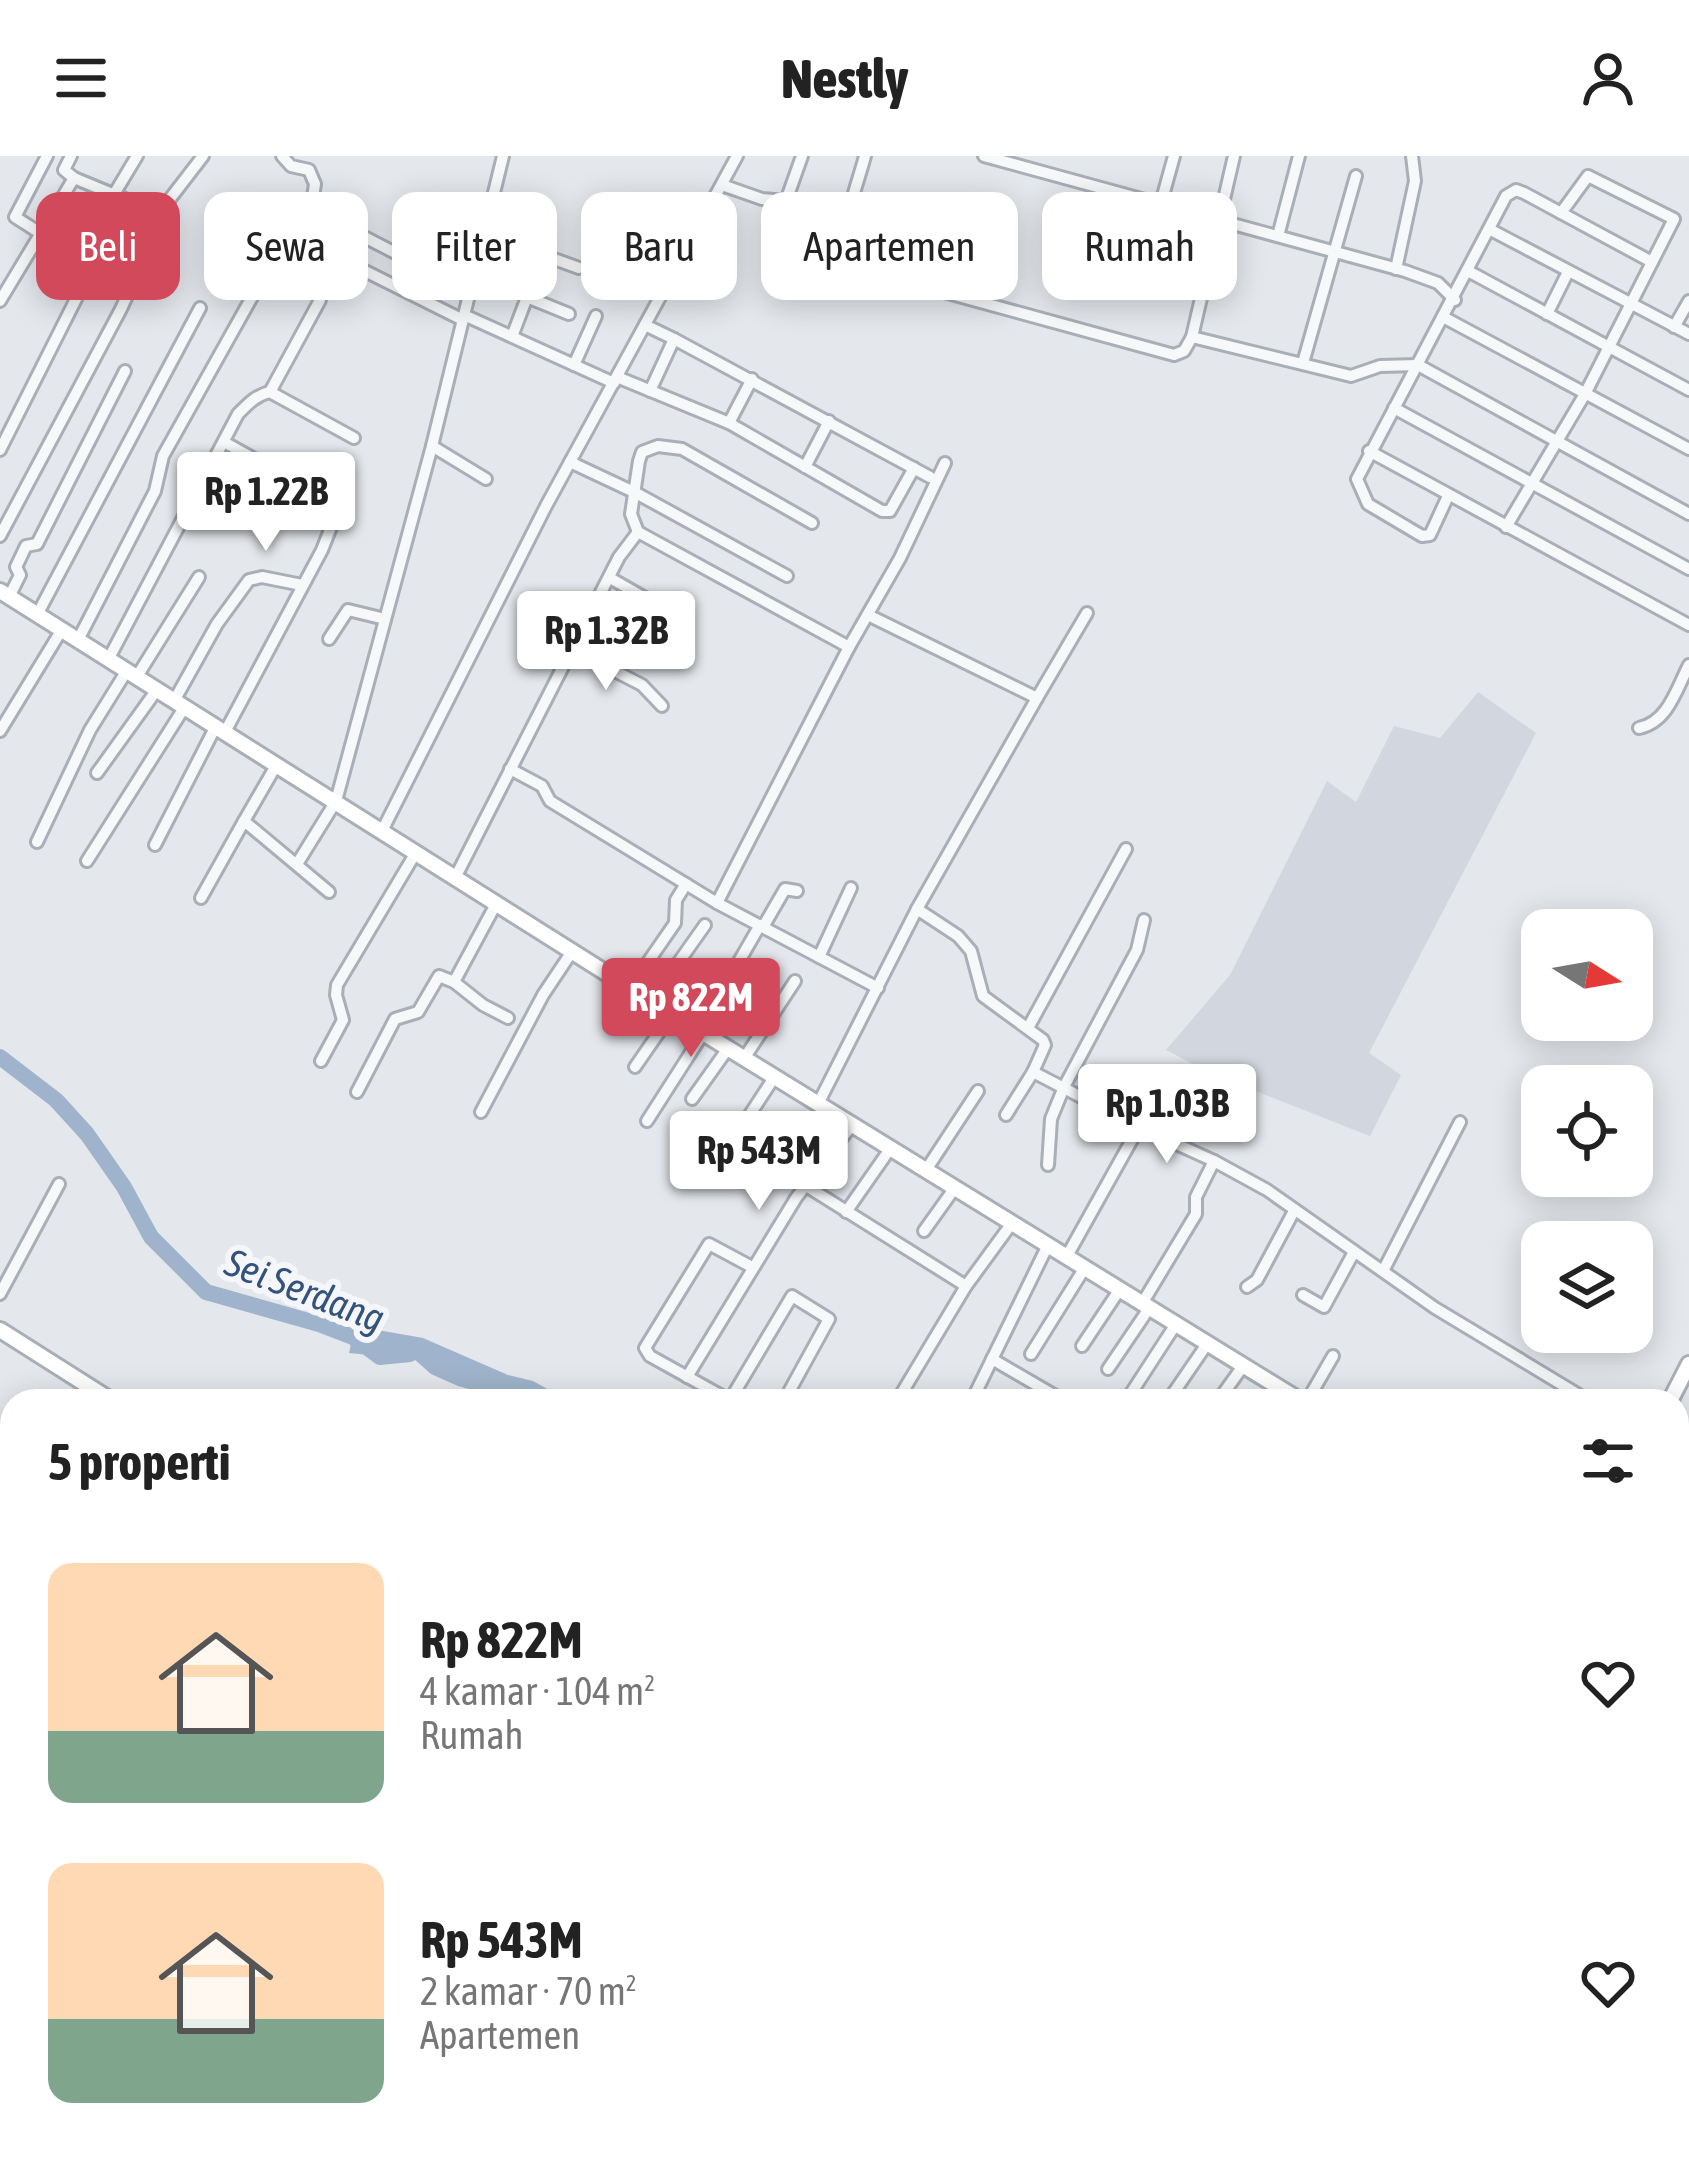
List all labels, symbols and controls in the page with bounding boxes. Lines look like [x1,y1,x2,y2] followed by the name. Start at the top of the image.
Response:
[48,45,114,111] icon: menu
[1575,45,1641,111] icon: person
[781,48,908,109] text: Nestly
[36,192,180,300] chip: Beli
[204,192,368,300] chip: Sewa
[392,192,557,300] chip: Filter
[581,192,737,300] chip: Baru
[761,192,1018,300] chip: Apartemen
[1042,192,1237,300] chip: Rumah
[142,452,390,554] pin: Rp 1.22B
[204,469,328,513] text: Rp 1.22B
[482,591,730,693] pin: Rp 1.32B
[544,608,668,652] text: Rp 1.32B
[1521,909,1653,1041] north arrow
[1521,909,1653,1353] map controls
[580,958,802,1060] pin: Rp 822M
[629,975,753,1019] text: Rp 822M
[1043,1064,1291,1166] pin: Rp 1.03B
[1521,1065,1653,1197] button: locate
[1105,1081,1229,1125] text: Rp 1.03B
[648,1111,870,1213] pin: Rp 543M
[697,1128,821,1172] text: Rp 543M
[1521,1221,1653,1353] button: layers
[218,1239,391,1340] water label: Sei Serdang
[1575,1428,1641,1494] icon: filters
[48,1432,230,1491] text: 5 properti
[420,1610,583,1669] text: Rp 822M
[144,1611,288,1755] icon: home
[1575,1650,1641,1716] icon: heart
[420,1669,655,1713] text: 4 kamar · 104 m²
[420,1713,523,1757] text: Rumah
[420,1910,583,1969] text: Rp 543M
[144,1911,288,2055] icon: home
[1575,1950,1641,2016] icon: heart
[420,1969,637,2013] text: 2 kamar · 70 m²
[420,2013,580,2057] text: Apartemen

